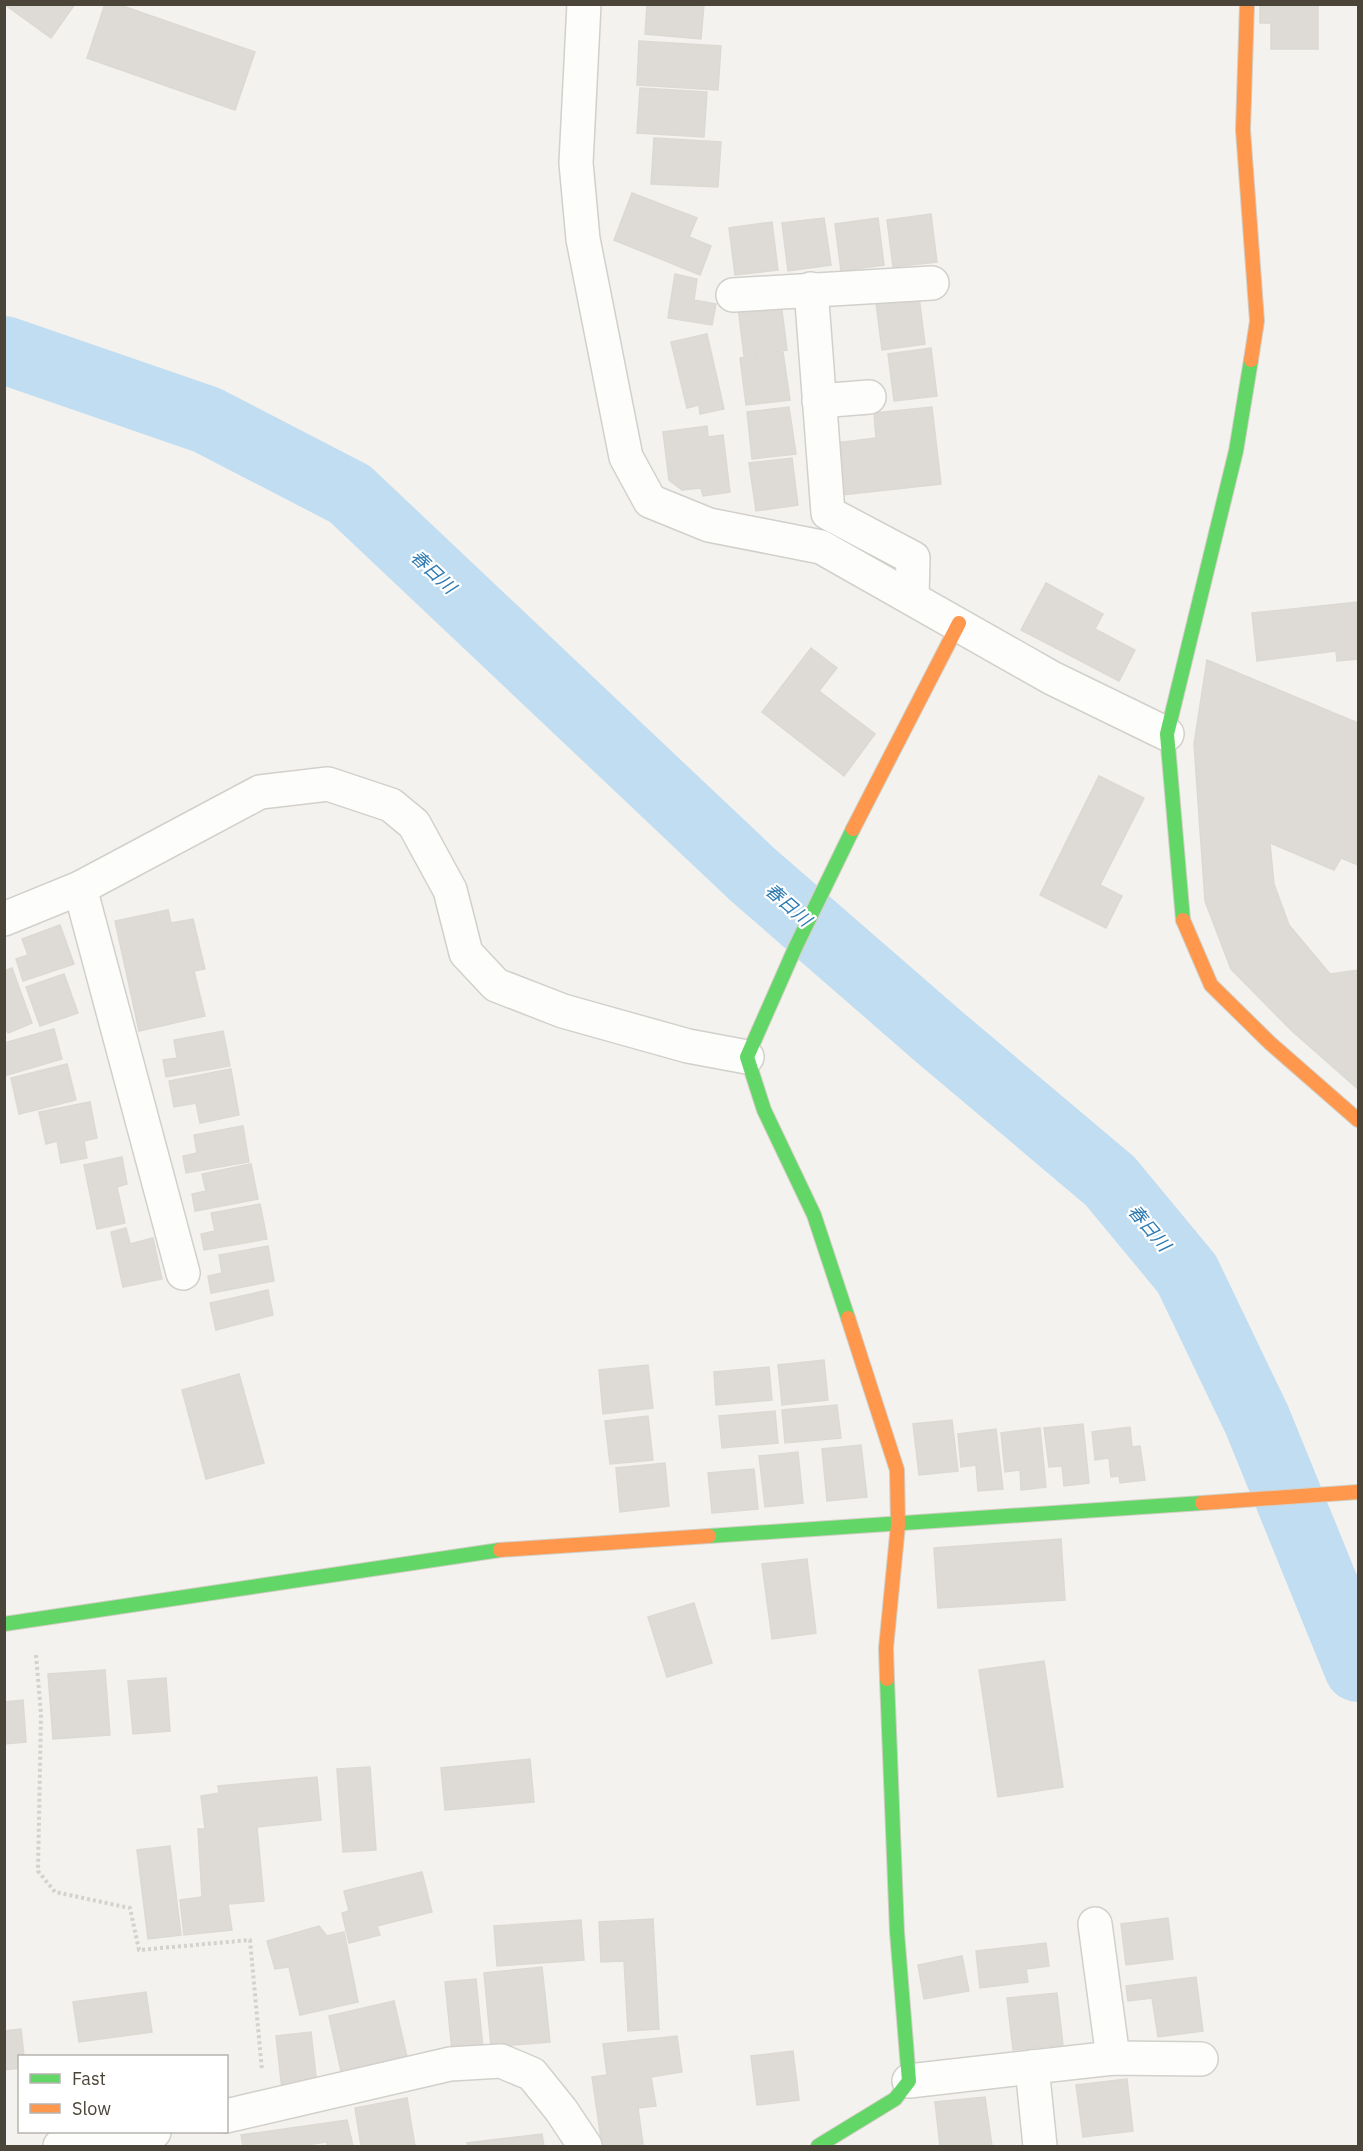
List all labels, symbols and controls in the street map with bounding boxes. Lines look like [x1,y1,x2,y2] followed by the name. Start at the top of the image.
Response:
[406,545,462,600] water label: 春日川
[760,878,818,932] water label: 春日川
[1123,1200,1177,1257] water label: 春日川
[18,2055,228,2133] legend
[72,2067,106,2090] text: Fast
[72,2097,111,2120] text: Slow

